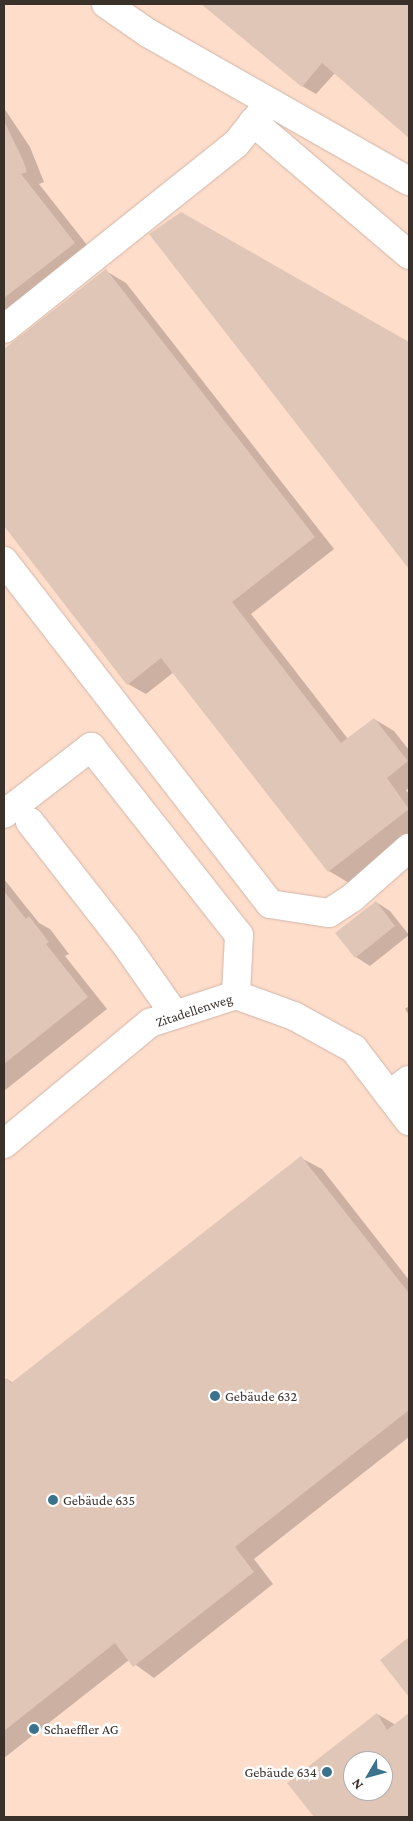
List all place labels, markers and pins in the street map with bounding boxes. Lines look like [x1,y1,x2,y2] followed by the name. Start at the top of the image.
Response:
[225,1388,297,1404] place label: Gebäude 632
[209,1390,221,1402] marker: Gebäude 632
[63,1492,135,1508] place label: Gebäude 635
[47,1494,59,1506] marker: Gebäude 635
[44,1721,119,1737] place label: Schaeffler AG
[28,1723,40,1735] marker: Schaeffler AG
[244,1764,317,1780] place label: Gebäude 634
[321,1766,333,1778] marker: Gebäude 634

